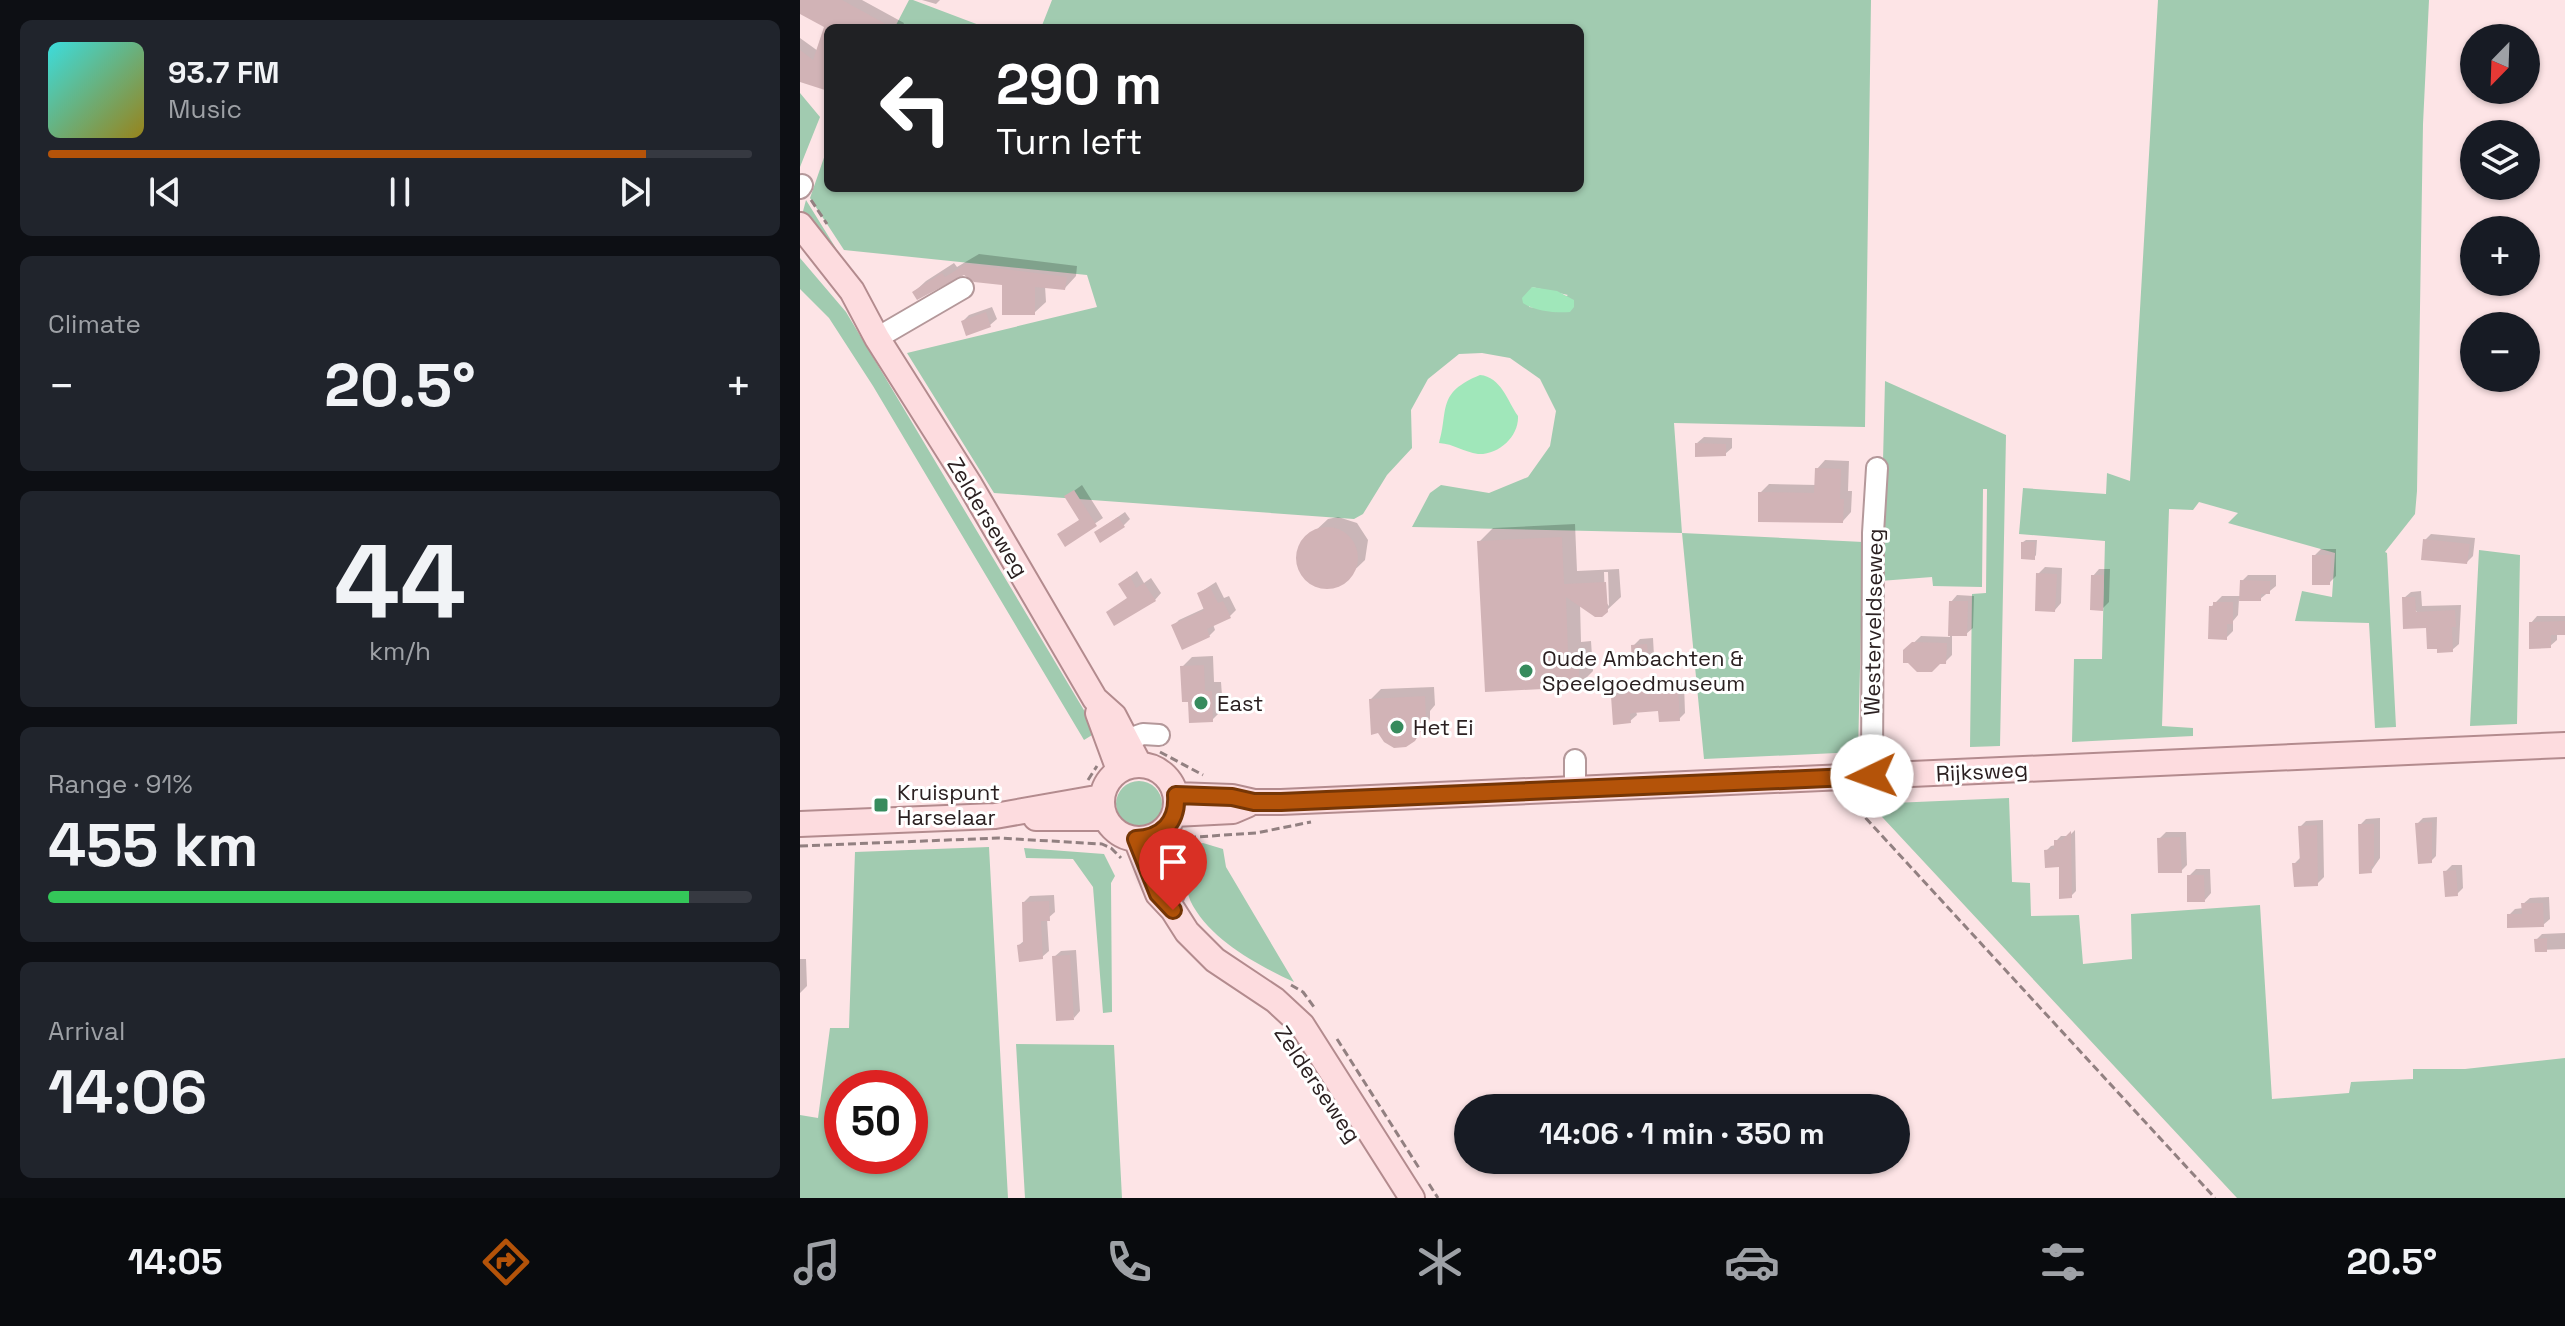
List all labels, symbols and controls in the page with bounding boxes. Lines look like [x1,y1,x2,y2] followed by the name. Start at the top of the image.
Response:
[2460,24,2540,104] north arrow
[2460,24,2540,392] map controls
[996,49,1162,120] text: 290 m
[168,53,279,92] text: 93.7 FM
[864,56,968,160] icon: left
[168,92,242,126] text: Music
[996,119,1143,165] text: Turn left
[2460,120,2540,200] button: layers
[143,170,187,214] icon: previous
[378,170,422,214] icon: pause
[613,170,657,214] icon: next
[2460,216,2540,296] button: +
[48,307,141,341] text: Climate
[2460,312,2540,392] button: −
[324,347,476,424] text: 20.5°
[48,358,75,414] text: −
[725,358,752,414] text: +
[941,452,1035,582] street label: Zelderseweg
[334,516,466,648] text: 44
[1857,528,1889,716] street label: Westerveldseweg
[369,634,431,668] text: km/h
[1542,644,1745,697] place label: Oude Ambachten & Speelgoedmuseum
[1517,662,1535,680] marker: Oude Ambachten & Speelgoedmuseum
[1217,689,1263,717] place label: East
[1192,694,1210,712] marker: East
[1413,713,1474,741] place label: Het Ei
[1388,718,1406,736] marker: Het Ei
[1830,734,1914,818] position arrow
[1935,755,2029,787] street label: Rijksweg
[48,767,192,801] text: Range · 91%
[897,778,1000,831] place label: Kruispunt Harselaar
[872,796,890,814] marker: Kruispunt Harselaar
[48,807,258,884] text: 455 km
[1139,828,1207,910] pin
[1151,840,1195,884] icon: arrive
[48,1014,125,1048] text: Arrival
[1269,1020,1367,1148] street label: Zelderseweg
[48,1054,207,1131] text: 14:06
[824,1070,928,1174] speed limit sign: 50
[1539,1114,1825,1153] text: 14:06 · 1 min · 350 m
[478,1234,534,1290] icon: directions
[789,1234,845,1290] icon: music
[1101,1234,1157,1290] icon: phone
[1412,1234,1468,1290] icon: climate
[1724,1234,1780,1290] icon: car
[2035,1234,2091,1290] icon: filters
[128,1239,223,1285] text: 14:05
[2346,1239,2437,1285] text: 20.5°

